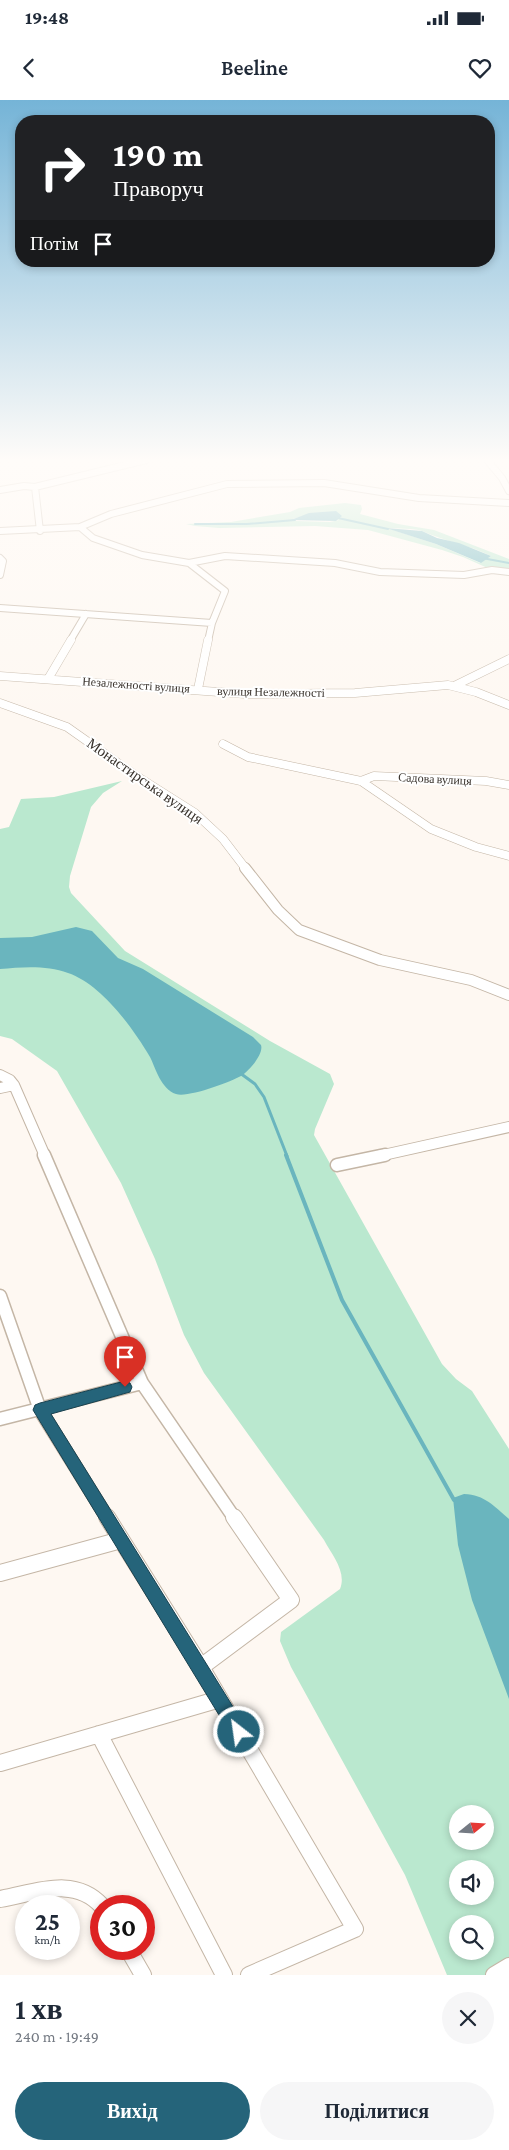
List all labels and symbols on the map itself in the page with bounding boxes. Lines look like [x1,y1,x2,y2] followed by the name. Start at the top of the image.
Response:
[82,674,191,696] street label: Незалежності вулиця
[217,684,326,700] street label: вулиця Незалежності
[84,735,206,827] street label: Монастирська вулиця
[398,770,473,788] street label: Садова вулиця
[104,1336,146,1387] pin
[212,1705,264,1757] position arrow
[449,1805,494,1850] north arrow
[90,1895,155,1960] speed limit sign: 30

